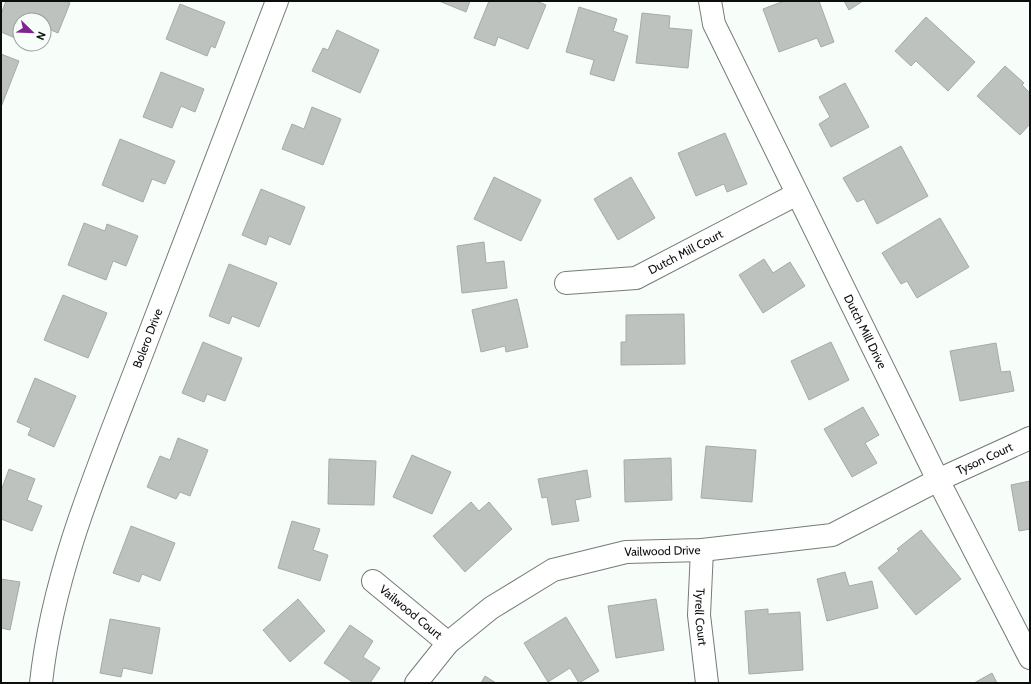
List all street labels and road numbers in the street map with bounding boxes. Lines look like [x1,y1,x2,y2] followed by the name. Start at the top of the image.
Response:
[645,226,725,277] street label: Dutch Mill Court
[841,292,890,371] street label: Dutch Mill Drive
[129,306,165,370] street label: Bolero Drive
[954,439,1015,478] street label: Tyson Court
[624,542,701,559] street label: Vailwood Drive
[377,581,446,642] street label: Vailwood Court
[692,588,711,646] street label: Tyrell Court

